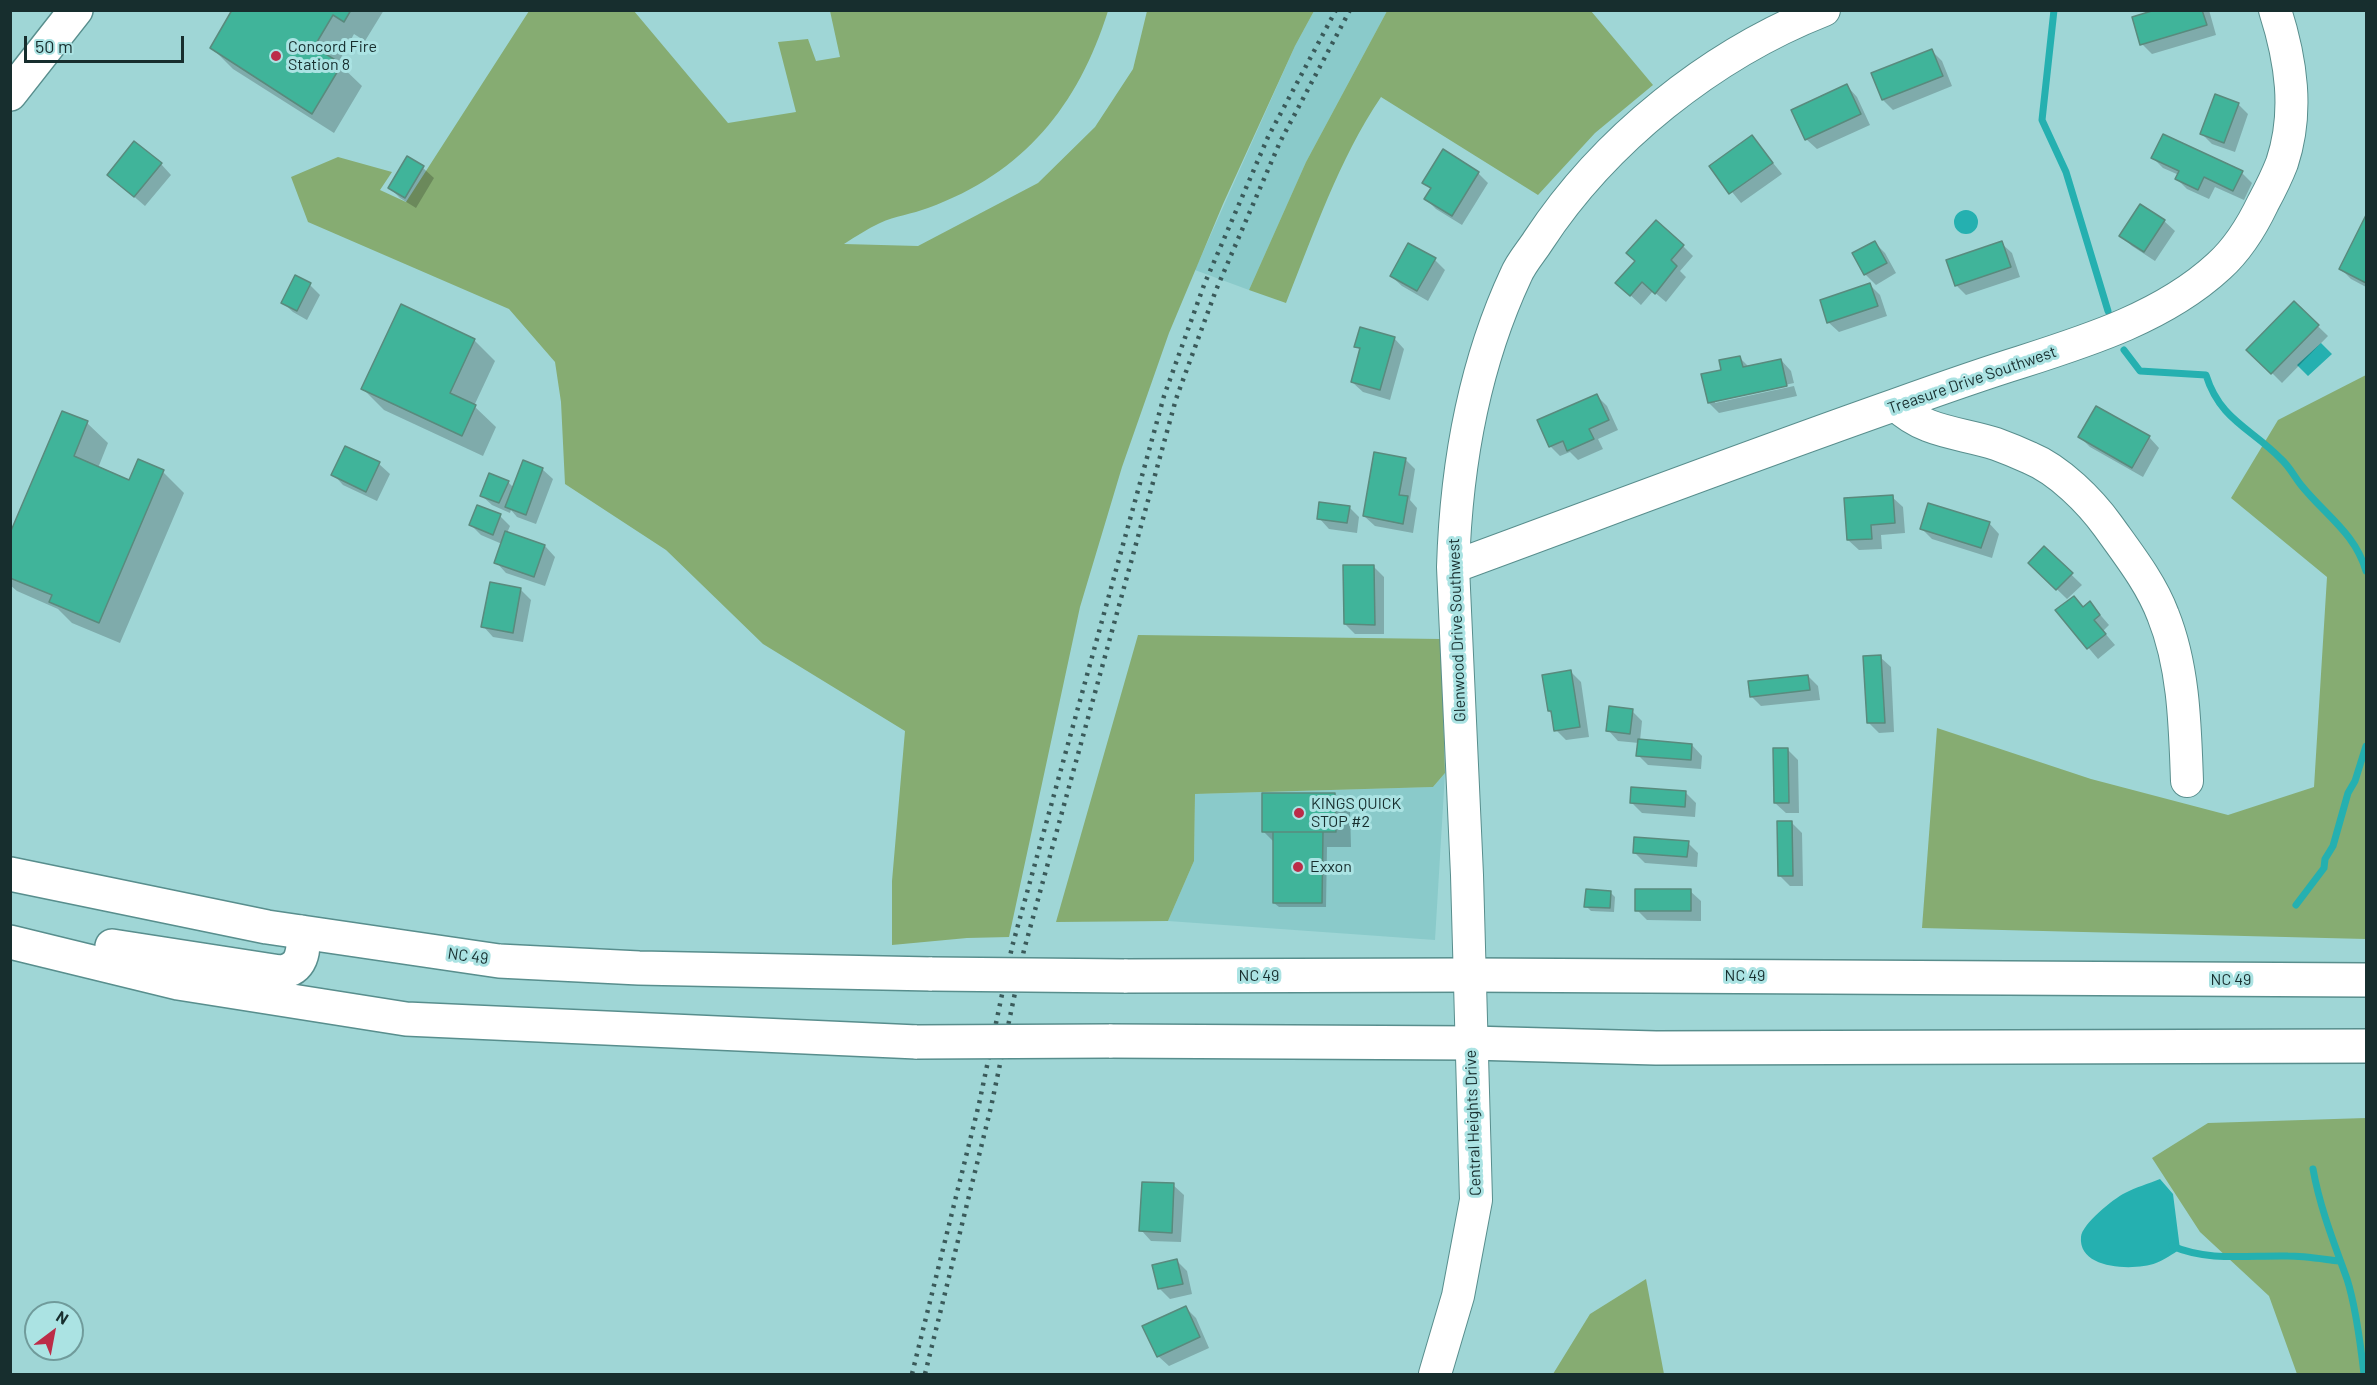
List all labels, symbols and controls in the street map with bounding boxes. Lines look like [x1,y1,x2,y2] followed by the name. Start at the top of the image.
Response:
[27,24,188,62] scale bar
[35,35,73,57] text: 50 m
[288,37,377,75] place label: Concord Fire Station 8
[269,49,283,63] marker: Concord Fire Station 8
[1885,342,2059,418] street label: Treasure Drive Southwest
[1444,538,1470,722] street label: Glenwood Drive Southwest
[1311,794,1401,832] place label: KINGS QUICK STOP #2
[1292,806,1306,820] marker: KINGS QUICK STOP #2
[1310,857,1352,877] place label: Exxon
[1291,860,1305,874] marker: Exxon
[446,944,490,968] street label: NC 49
[1239,966,1279,986] street label: NC 49
[1725,966,1765,986] street label: NC 49
[2211,970,2251,990] street label: NC 49
[1461,1050,1485,1196] street label: Central Heights Drive
[24,1301,84,1361] north arrow
[53,1306,72,1328] text: N

